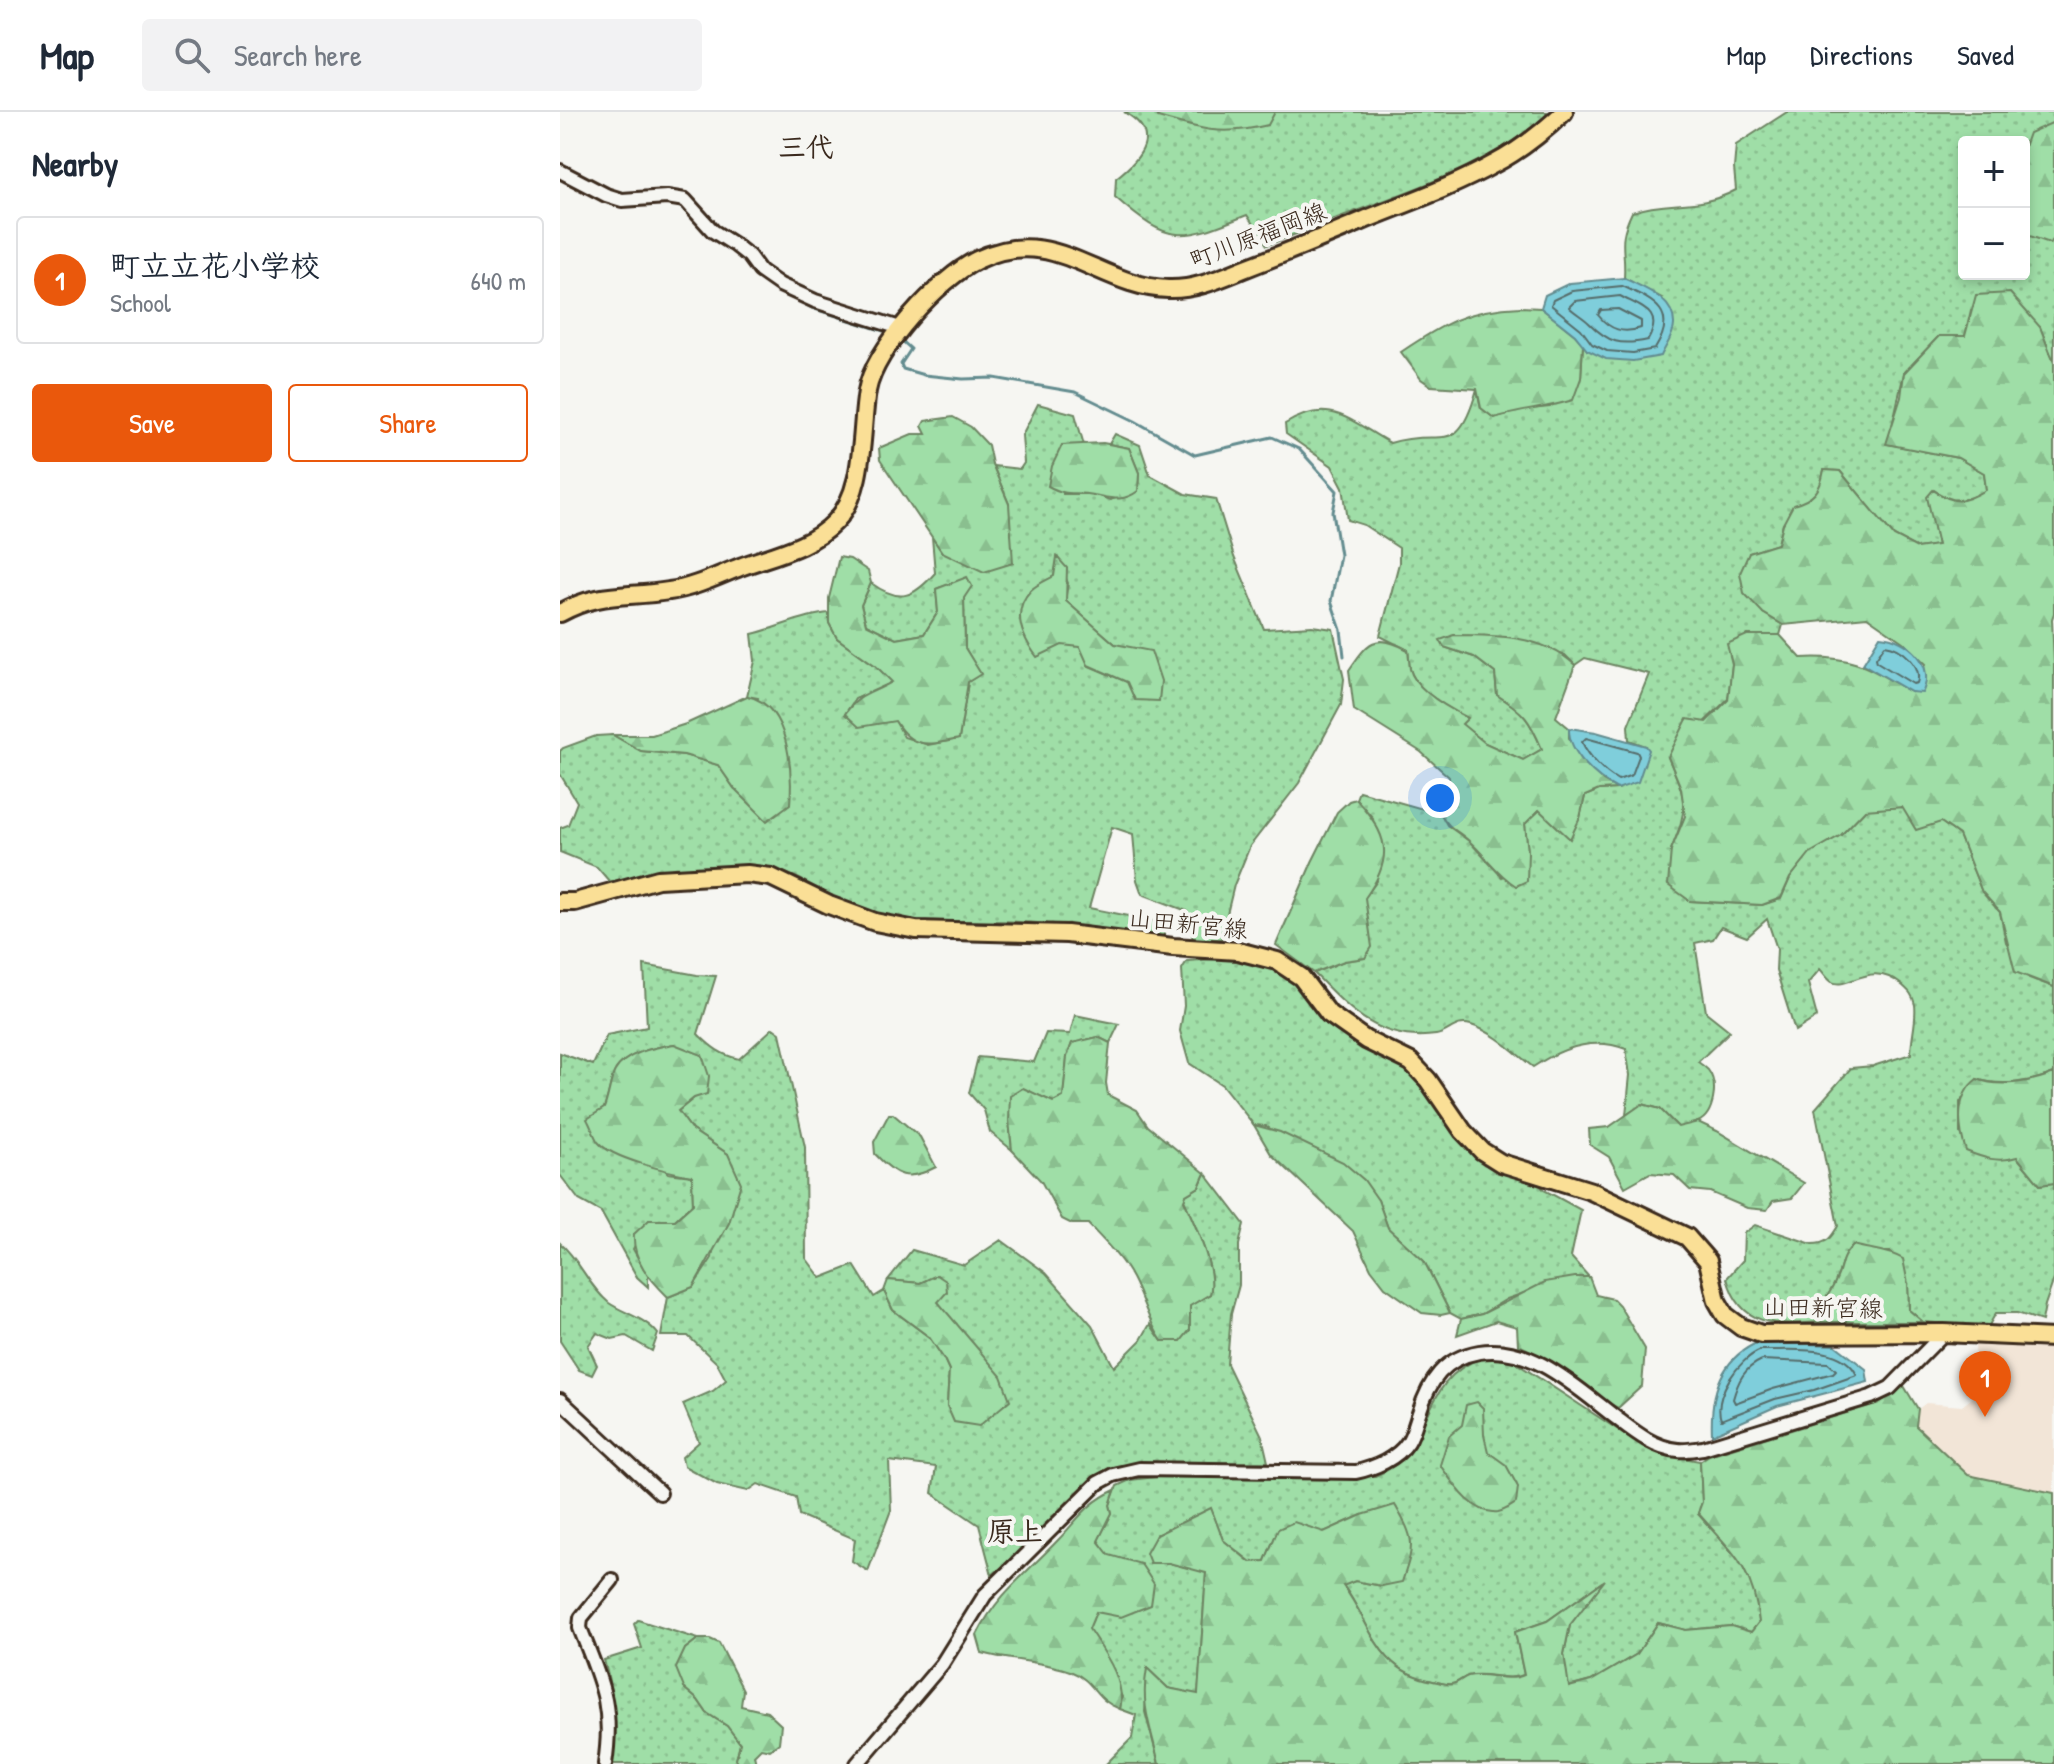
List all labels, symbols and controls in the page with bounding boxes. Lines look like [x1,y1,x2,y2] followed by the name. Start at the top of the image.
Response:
[142,19,702,91] search box
[40,29,94,81] text: Map
[170,33,214,77] icon: search
[234,35,362,75] text: Search here
[1726,36,1766,74] text: Map
[1810,36,1913,74] text: Directions
[1957,36,2014,74] text: Saved
[778,128,834,166] district label: 三代
[1958,136,2030,280] map controls
[1958,136,2030,208] button: +
[32,141,118,187] text: Nearby
[1185,194,1331,276] street label: 町川原福岡線
[1958,208,2030,280] button: −
[110,245,320,285] text: 町立立花小学校
[55,263,65,298] text: 1
[471,263,526,298] text: 640 m
[110,285,171,320] text: School
[32,384,272,462] button: Save
[288,384,528,462] button: Share
[1420,778,1460,818] your location
[1127,901,1249,945] street label: 山田新宮線
[1763,1290,1883,1324] street label: 山田新宮線
[1959,1351,2011,1417] pin: 1
[987,1512,1043,1550] district label: 原上

